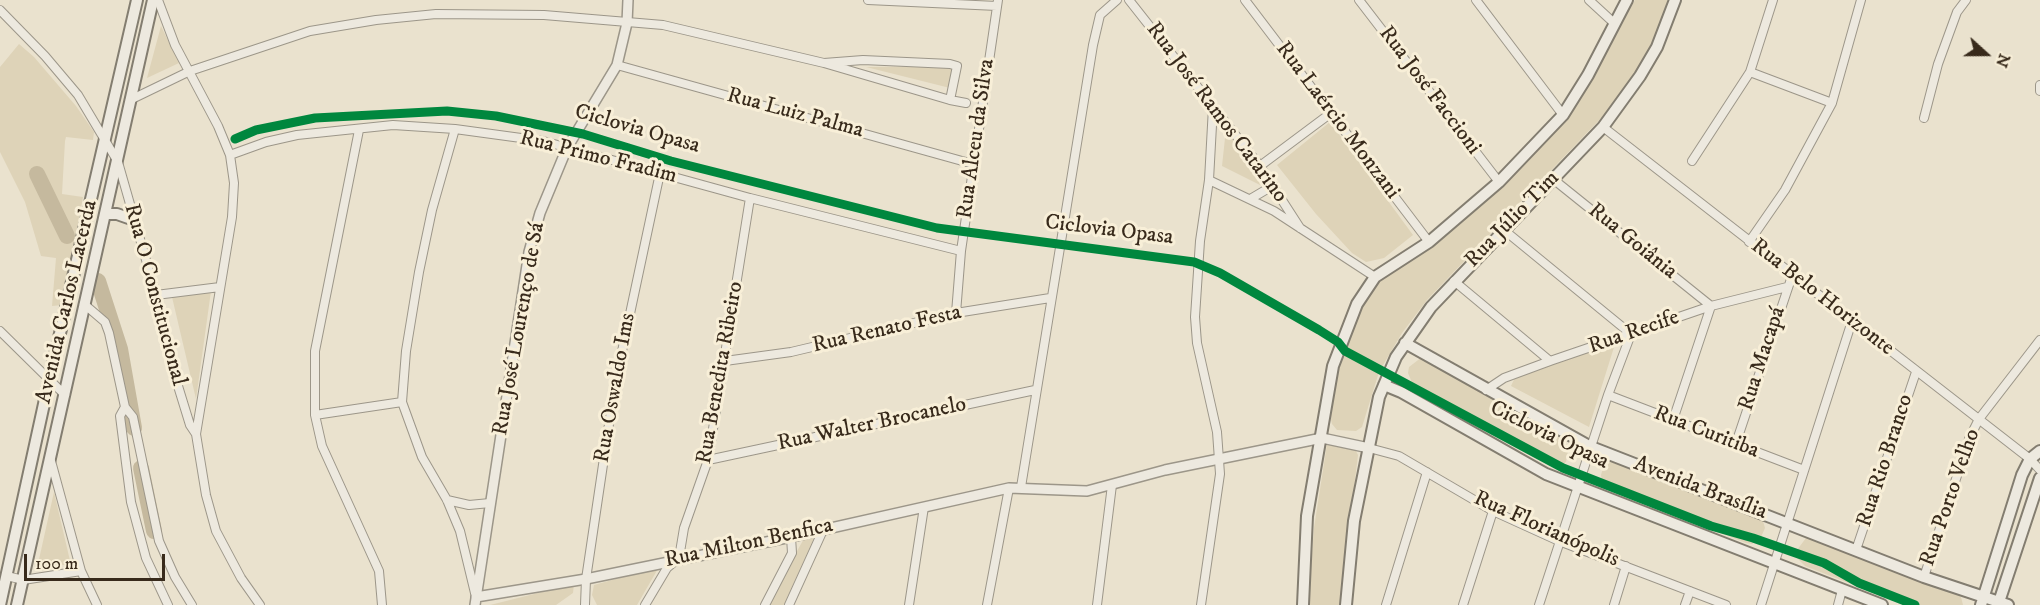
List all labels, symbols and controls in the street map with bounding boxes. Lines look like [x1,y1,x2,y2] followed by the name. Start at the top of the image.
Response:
[1140,18,1292,208] street label: Rua José Ramos Catarino
[1372,21,1486,161] street label: Rua José Faccioni
[1956,24,2016,84] north arrow
[1269,37,1405,205] street label: Rua Laércio Monzani
[1991,51,2014,70] text: N
[953,57,1001,221] street label: Rua Alceu da Silva
[724,83,866,145] street label: Rua Luiz Palma
[571,100,703,160] street label: Ciclovia Opasa
[517,126,679,190] street label: Rua Primo Fradim
[1460,166,1566,274] street label: Rua Júlio Tim
[32,198,104,406] street label: Avenida Carlos Lacerda
[1582,198,1682,286] street label: Rua Goiânia
[117,201,191,389] street label: Rua O Constitucional
[1043,210,1175,252] street label: Ciclovia Opasa
[488,220,552,438] street label: Rua José Lourenço de Sá
[1745,234,1899,362] street label: Rua Belo Horizonte
[692,280,750,466] street label: Rua Benedita Ribeiro
[810,300,964,360] street label: Rua Renato Festa
[1734,304,1792,414] street label: Rua Macapá
[1585,305,1683,361] street label: Rua Recife
[590,311,642,465] street label: Rua Oswaldo Ims
[1852,391,1920,531] street label: Rua Rio Branco
[775,392,969,458] street label: Rua Walter Brocanelo
[1485,396,1613,476] street label: Ciclovia Opasa
[1650,401,1762,465] street label: Rua Curitiba
[1915,426,1987,570] street label: Rua Porto Velho
[1630,452,1770,526] street label: Avenida Brasília
[1469,486,1623,574] street label: Rua Florianópolis
[662,513,836,575] street label: Rua Milton Benfica
[27,542,168,580] scale bar
[35,553,78,575] text: 100 m

